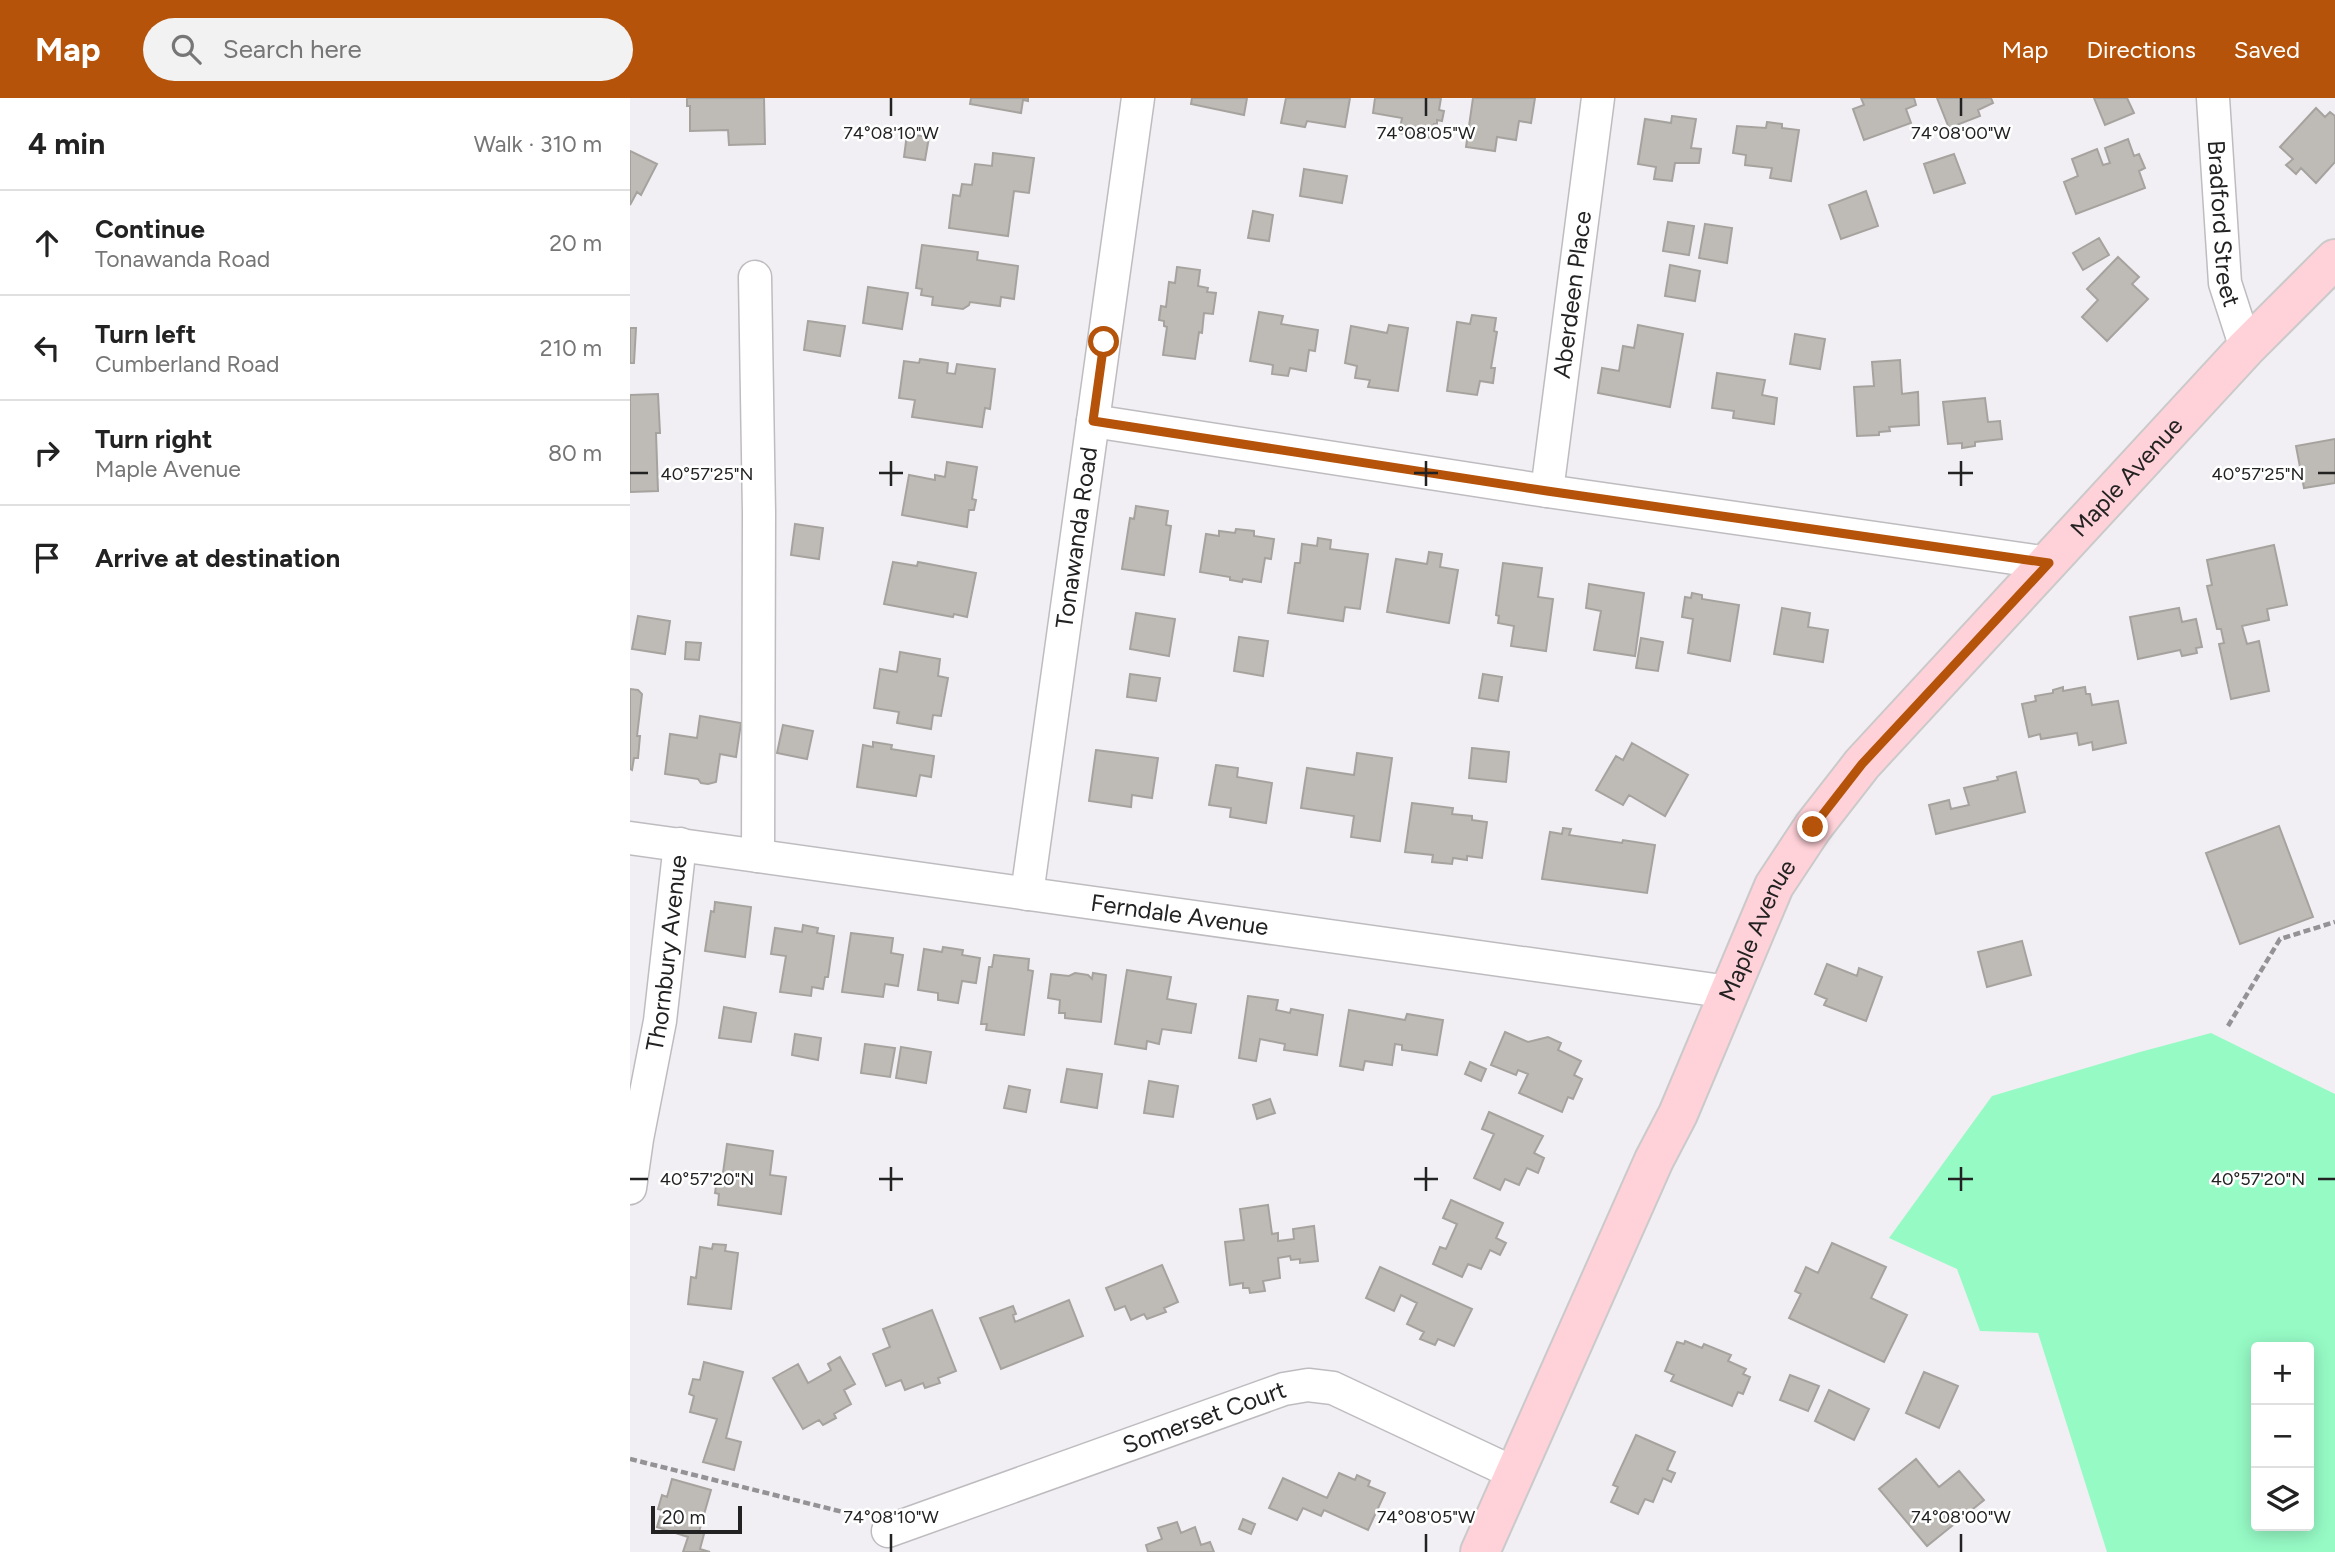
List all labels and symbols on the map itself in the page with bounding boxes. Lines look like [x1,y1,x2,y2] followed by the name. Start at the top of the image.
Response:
[843,122,940,144] text: 74°08'10"W
[1377,122,1476,144] text: 74°08'05"W
[1911,122,2012,144] text: 74°08'00"W
[2202,139,2247,310] street label: Bradford Street
[1547,209,1597,380] street label: Aberdeen Place
[1088,326,1119,357] route start
[2064,411,2189,543] street label: Maple Avenue
[1049,445,1103,630] street label: Tonawanda Road
[660,463,754,485] text: 40°57'25"N
[2211,463,2305,485] text: 40°57'25"N
[1797,811,1828,842] route end
[639,853,693,1054] street label: Thornbury Avenue
[1712,854,1802,1005] street label: Maple Avenue
[1089,888,1271,941] street label: Ferndale Avenue
[660,1168,754,1190] text: 40°57'20"N
[2211,1168,2305,1190] text: 40°57'20"N
[1118,1375,1290,1460] street label: Somerset Court
[651,1503,742,1535] scale bar
[843,1506,940,1528] text: 74°08'10"W
[1377,1506,1476,1528] text: 74°08'05"W
[1911,1506,2012,1528] text: 74°08'00"W

